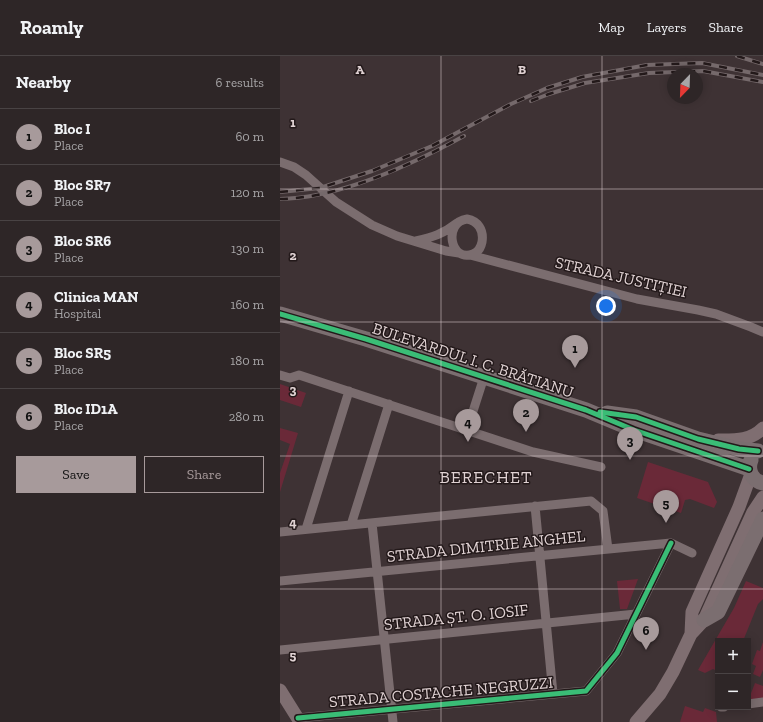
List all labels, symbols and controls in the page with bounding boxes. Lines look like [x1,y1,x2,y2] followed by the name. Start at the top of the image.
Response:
[20,16,83,39] text: Roamly
[598,19,625,36] text: Map
[647,19,686,36] text: Layers
[708,19,743,36] text: Share
[356,62,365,77] text: A
[518,62,526,77] text: B
[667,68,703,104] north arrow
[16,72,71,92] text: Nearby
[216,75,264,90] text: 6 results
[290,115,296,130] text: 1
[54,120,91,138] text: Bloc I
[26,129,32,144] text: 1
[235,129,264,144] text: 60 m
[54,138,83,153] text: Place
[54,176,111,194] text: Bloc SR7
[26,185,32,200] text: 2
[231,185,264,200] text: 120 m
[54,194,83,209] text: Place
[54,232,111,250] text: Bloc SR6
[26,241,32,256] text: 3
[231,241,264,256] text: 130 m
[290,248,297,263] text: 2
[54,250,83,265] text: Place
[553,253,689,301] street label: STRADA JUSTIȚIEI
[54,288,138,306] text: Clinica MAN
[596,296,616,316] your location
[25,297,33,312] text: 4
[230,297,264,312] text: 160 m
[54,306,101,321] text: Hospital
[370,318,576,402] street label: BULEVARDUL I. C. BRĂTIANU
[562,335,588,368] pin: 1
[54,344,111,362] text: Bloc SR5
[26,353,32,368] text: 5
[230,353,264,368] text: 180 m
[54,362,83,377] text: Place
[290,382,297,397] text: 3
[513,399,539,432] pin: 2
[54,400,117,418] text: Bloc ID1A
[26,409,32,424] text: 6
[229,409,264,424] text: 280 m
[455,409,481,442] pin: 4
[54,418,83,433] text: Place
[617,427,643,460] pin: 3
[16,456,136,493] button: Save
[144,456,264,493] button: Share
[439,467,533,487] district label: BERECHET
[653,490,679,523] pin: 5
[289,515,297,530] text: 4
[386,526,586,566] street label: STRADA DIMITRIE ANGHEL
[383,600,529,634] street label: STRADA ȘT. O. IOSIF
[633,617,659,650] pin: 6
[715,638,751,710] map controls
[715,638,751,674] button: +
[290,648,297,663] text: 5
[328,673,554,711] street label: STRADA COSTACHE NEGRUZZI
[715,674,751,710] button: −

